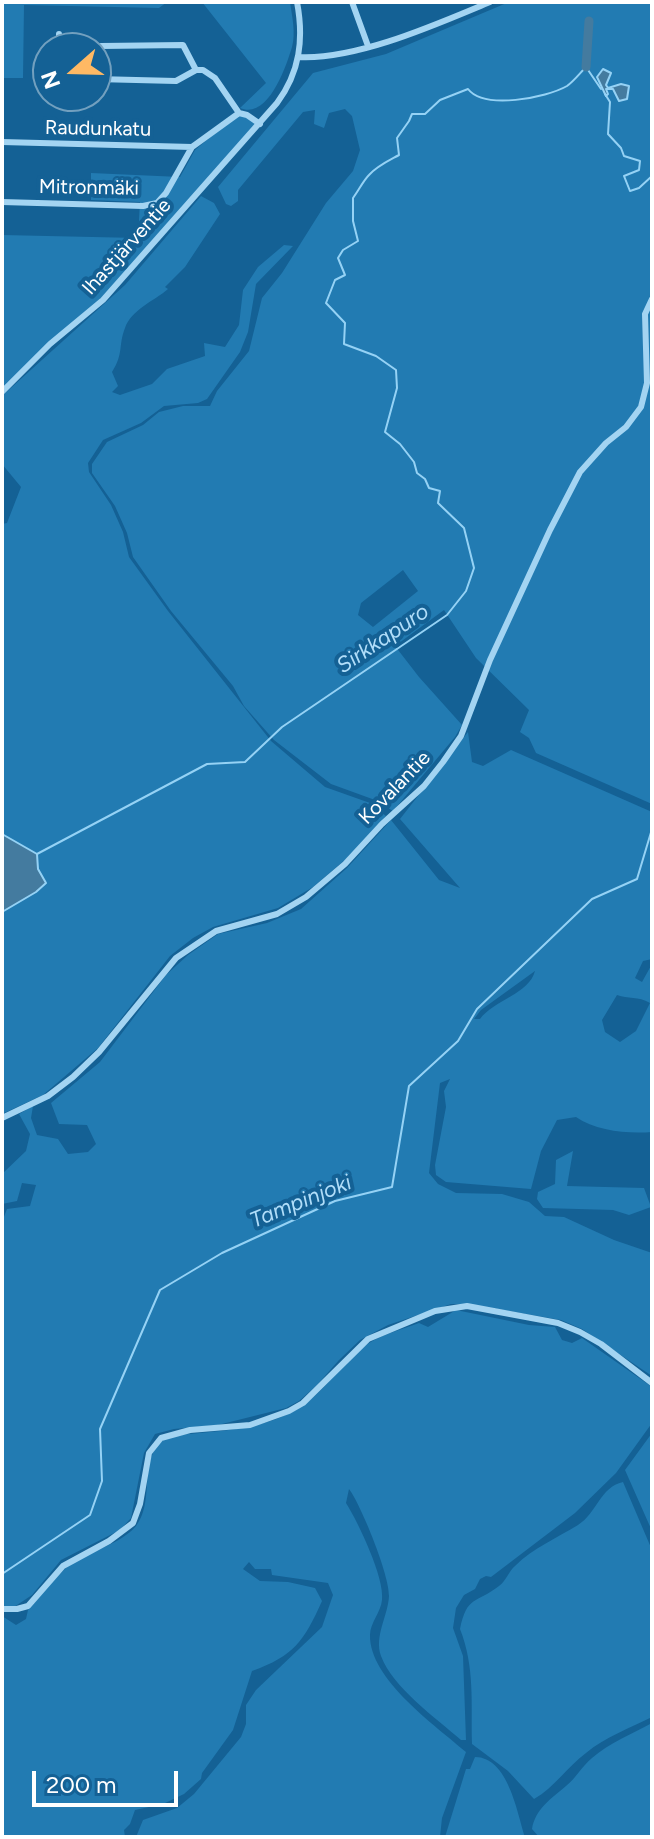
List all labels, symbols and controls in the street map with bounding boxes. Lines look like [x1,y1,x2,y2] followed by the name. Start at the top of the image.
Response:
[32,32,112,112] north arrow
[35,67,66,92] text: N
[45,116,151,142] street label: Raudunkatu
[39,175,139,201] street label: Mitronmäki
[77,194,177,300] street label: Ihastjärventie
[332,599,434,679] water label: Sirkkapuro
[354,746,436,830] street label: Kovalantie
[246,1170,356,1234] water label: Tampinjoki
[36,1755,182,1805] scale bar
[46,1770,117,1799] text: 200 m

